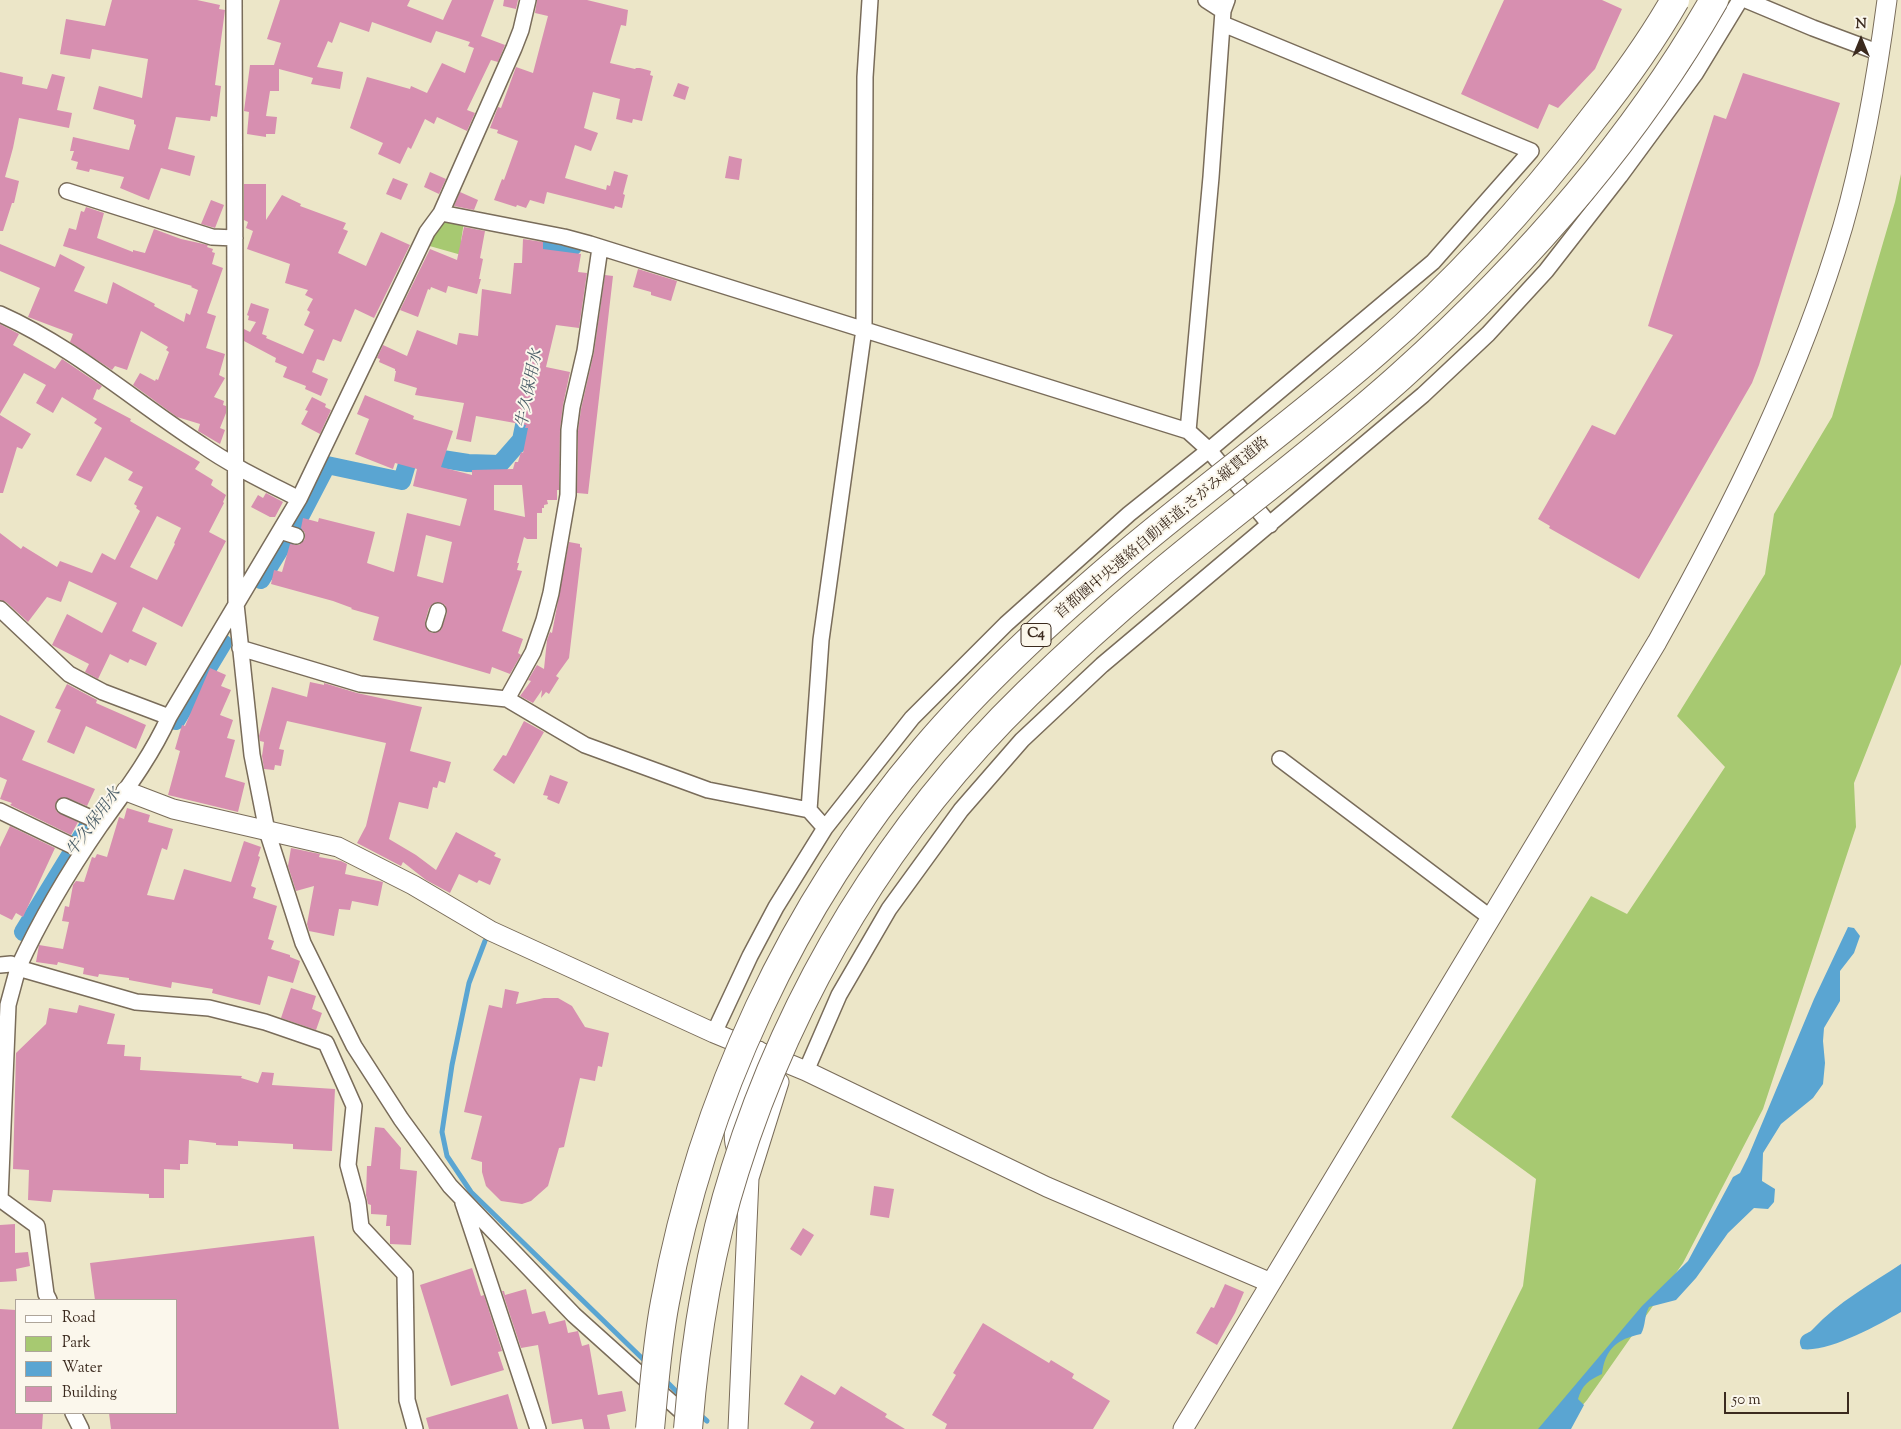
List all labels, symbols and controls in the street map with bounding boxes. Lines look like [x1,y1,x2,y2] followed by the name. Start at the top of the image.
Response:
[1836,15,1886,65] north arrow
[1855,15,1867,35] text: N
[514,348,548,430] water label: 牛久保用水
[1052,434,1274,624] street label: 首都圏中央連絡自動車道;さがみ縦貫道路
[1021,624,1051,646] road number: C4
[64,785,126,861] water label: 牛久保用水
[15,1299,178,1414] legend
[62,1308,96,1329] text: Road
[62,1333,91,1354] text: Park
[62,1358,102,1379] text: Water
[1726,1382,1851,1414] scale bar
[62,1383,117,1404] text: Building
[1732,1390,1761,1411] text: 50 m

